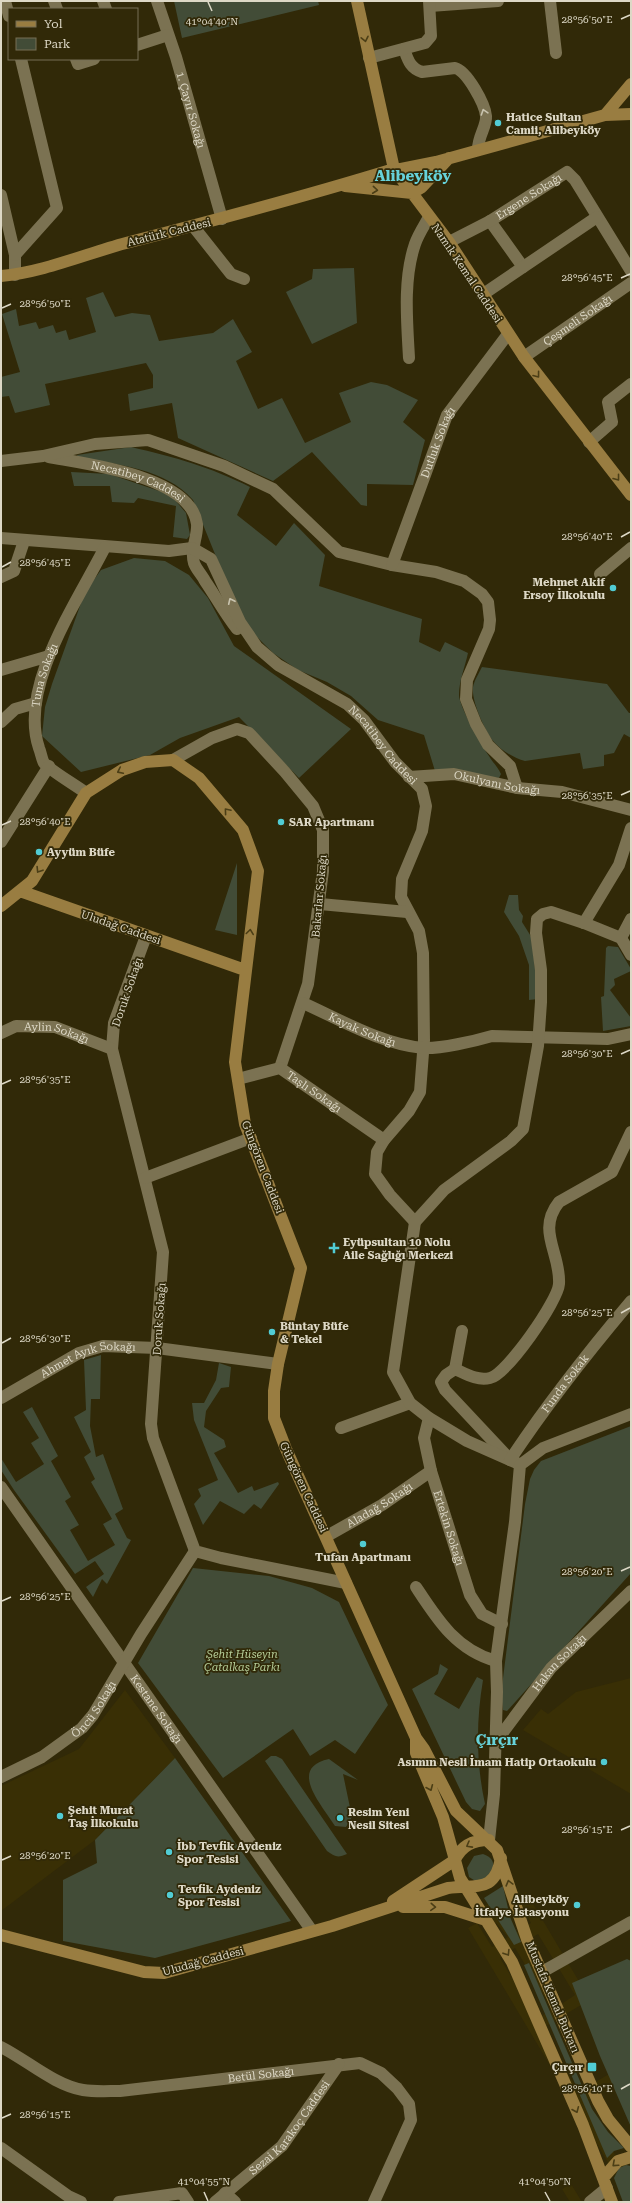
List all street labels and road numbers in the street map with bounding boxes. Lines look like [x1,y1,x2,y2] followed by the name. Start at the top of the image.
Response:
[173,70,208,150] street label: 1. Çayır Sokağı
[494,171,565,223] street label: Ergene Sokağı
[126,216,213,249] street label: Atatürk Caddesi
[429,221,505,326] street label: Namık Kemal Caddesi
[541,292,615,349] street label: Çeşmeli Sokağı
[418,404,458,480] street label: Dutluk Sokağı
[90,459,188,505] street label: Necatibey Caddesi
[29,641,61,708] street label: Tuna Sokağı
[346,703,420,788] street label: Necatibey Caddesi
[453,768,541,797] street label: Okulyanı Sokağı
[309,854,330,938] street label: Bakarlar Sokağı
[79,908,163,947] street label: Uludağ Caddesi
[110,955,146,1029] street label: Doruk Sokağı
[326,1010,398,1050] street label: Kayak Sokağı
[24,1020,91,1047] street label: Aylin Sokağı
[284,1069,344,1116] street label: Taşlı Sokağı
[239,1119,286,1216] street label: Güngören Caddesi
[150,1282,169,1356] street label: Doruk Sokağı
[38,1339,136,1381] street label: Ahmet Ayık Sokağı
[539,1352,592,1415] street label: Funda Sokak
[277,1440,330,1535] street label: Güngören Caddesi
[344,1480,416,1531] street label: Aladağ Sokağı
[430,1489,466,1568] street label: Ertekin Sokağı
[530,1631,589,1694] street label: Hakan Sokağı
[127,1672,185,1747] street label: Kestane Sokağı
[68,1678,119,1741] street label: Öncü Sokağı
[523,1940,582,2055] street label: Mustafa Kemal Bulvarı
[161,1944,246,1979] street label: Uludağ Caddesi
[227,2065,295,2085] street label: Betül Sokağı
[247,2078,333,2178] street label: Sezai Karakoç Caddesi

